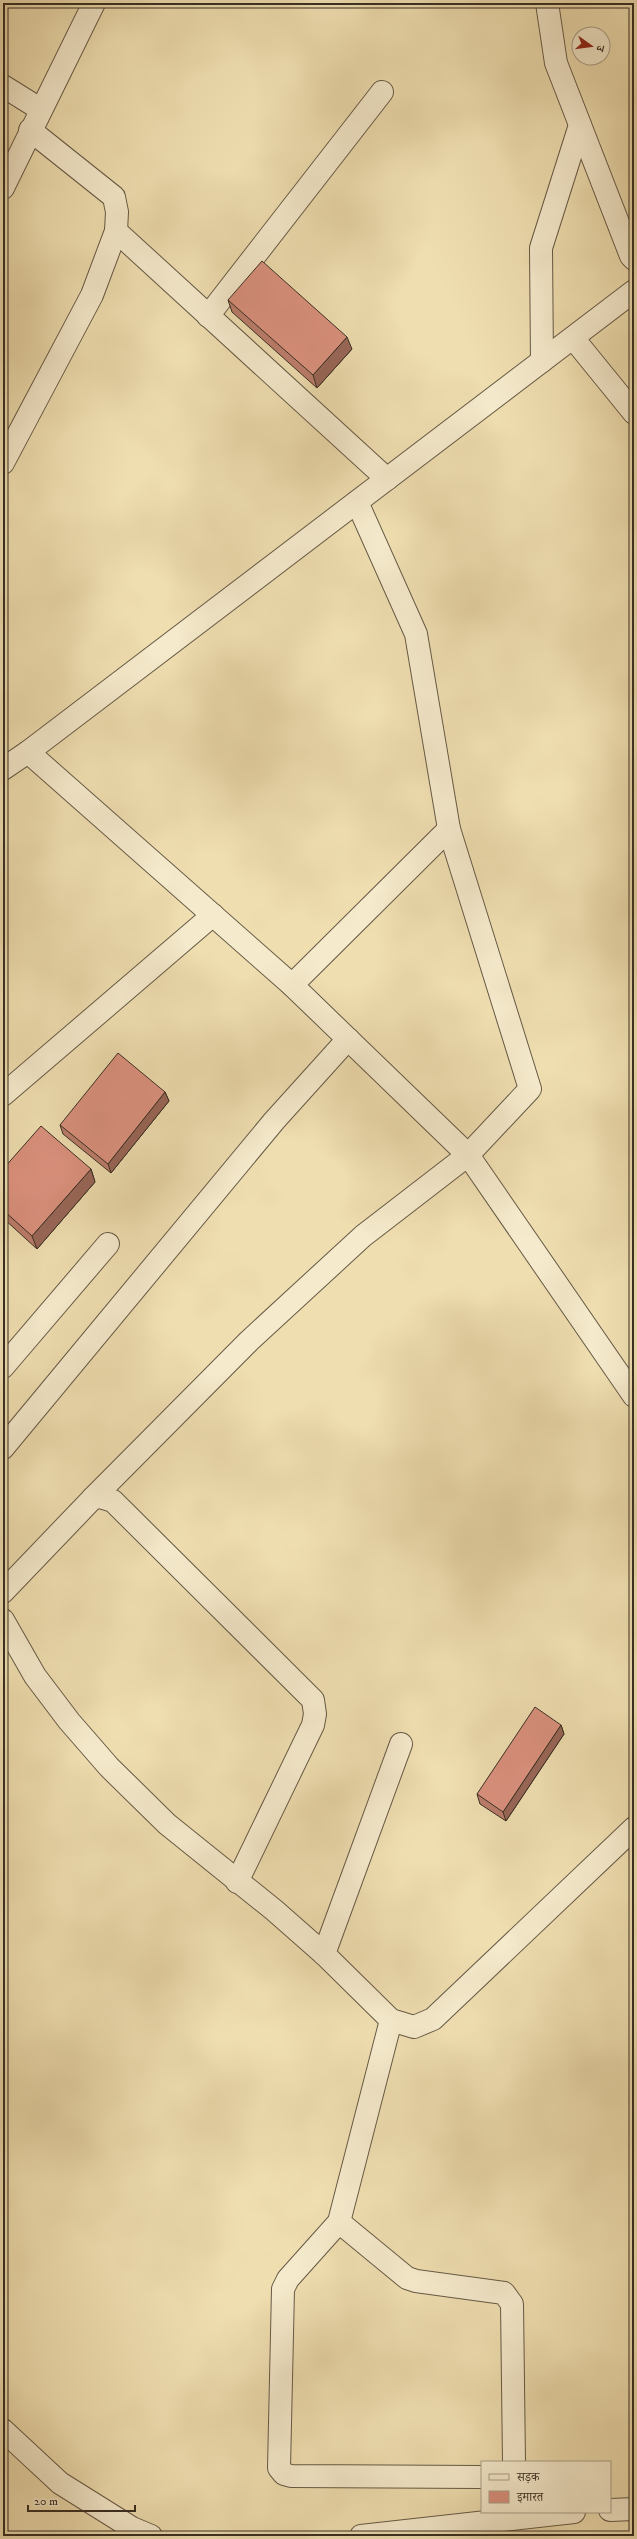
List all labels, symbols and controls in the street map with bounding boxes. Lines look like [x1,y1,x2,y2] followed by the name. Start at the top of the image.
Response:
[571,26,611,66] north arrow
[592,43,607,54] text: उ
[481,2461,611,2513] legend
[516,2470,541,2485] text: सड़क
[28,2487,135,2513] scale bar
[516,2490,544,2505] text: इमारत
[34,2494,58,2509] text: 20 m

